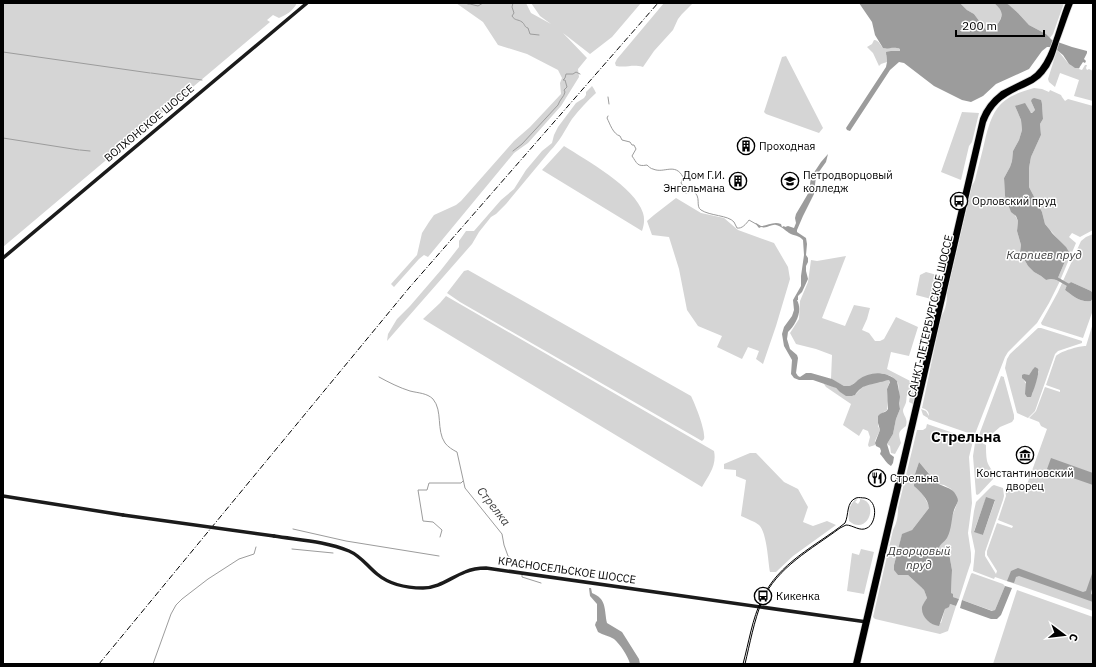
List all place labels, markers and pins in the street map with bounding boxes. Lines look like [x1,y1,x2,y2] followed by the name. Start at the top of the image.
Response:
[736,136,756,156] building icon: Проходная
[759,139,815,153] place label: Проходная
[663,168,725,195] place label: Дом Г.И. Энгельмана
[803,168,893,195] place label: Петродворцовый колледж
[728,171,748,191] building icon: Дом Г.И. Энгельмана
[780,171,800,191] school or university icon: Петродворцовый колледж
[949,191,969,211] bus stop icon: Орловский пруд
[972,194,1057,208] place label: Орловский пруд
[1015,445,1035,465] museum icon: Константиновский дворец
[976,466,1074,493] place label: Константиновский дворец
[867,468,887,488] restaurant icon: Стрельна
[890,471,939,485] place label: Стрельна
[753,586,773,606] bus stop icon: Кикенка
[776,589,820,603] place label: Кикенка

